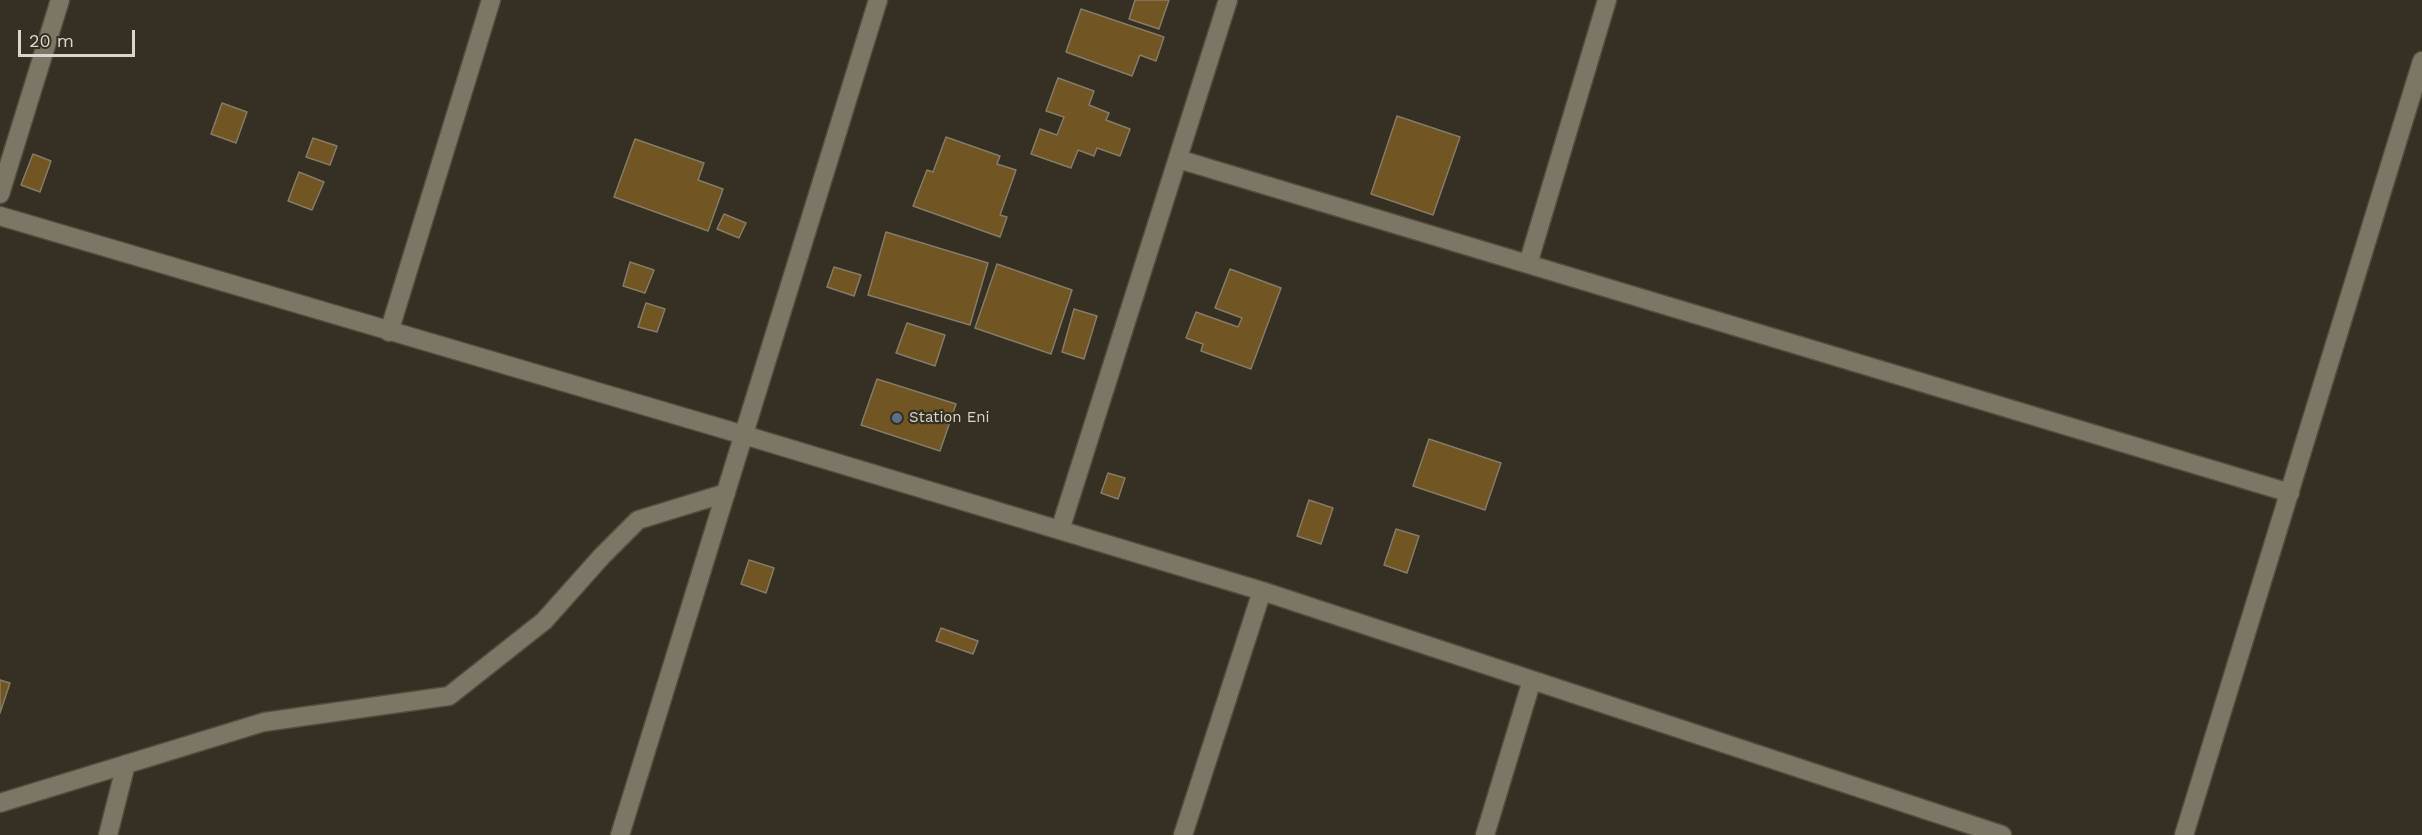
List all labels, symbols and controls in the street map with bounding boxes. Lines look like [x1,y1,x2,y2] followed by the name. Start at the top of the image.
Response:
[21,18,138,56] scale bar
[29,30,74,51] text: 20 m
[909,409,990,427] place label: Station Eni
[890,411,904,425] marker: Station Eni

